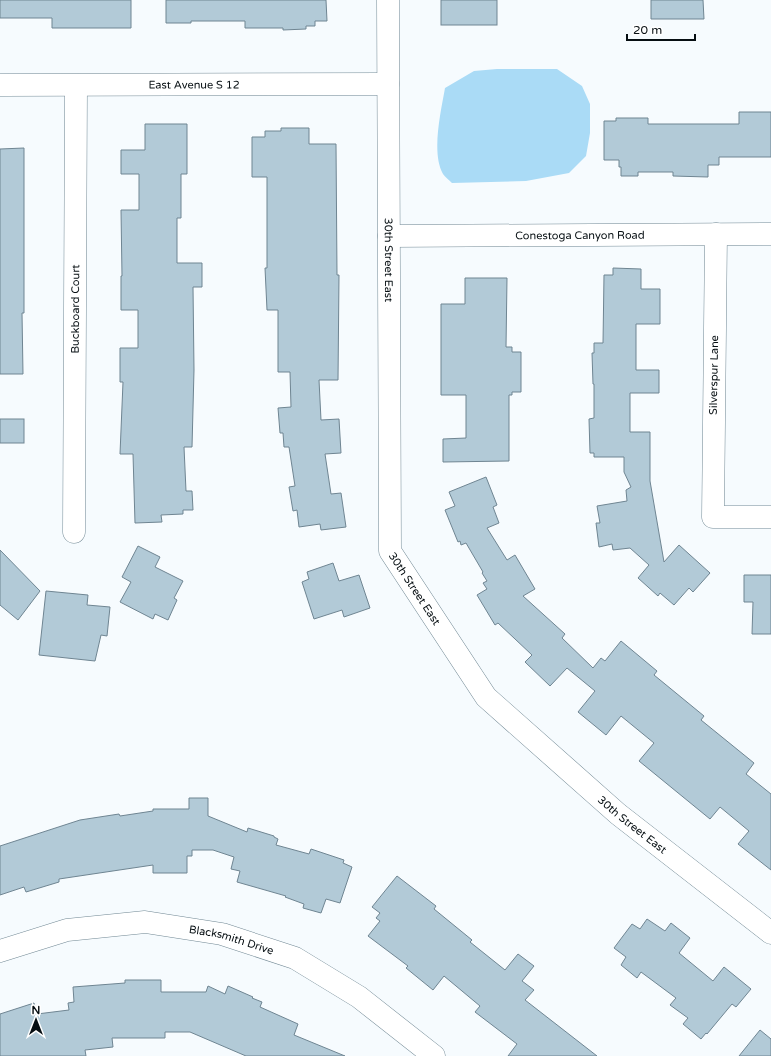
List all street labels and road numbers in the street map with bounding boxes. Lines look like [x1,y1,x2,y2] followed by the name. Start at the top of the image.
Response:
[148,78,240,91] street label: East Avenue S 12
[382,218,396,302] street label: 30th Street East
[515,228,645,242] street label: Conestoga Canyon Road
[68,264,82,354] street label: Buckboard Court
[707,335,721,415] street label: Silverspur Lane
[386,550,443,628] street label: 30th Street East
[595,793,669,856] street label: 30th Street East
[188,922,275,957] street label: Blacksmith Drive

